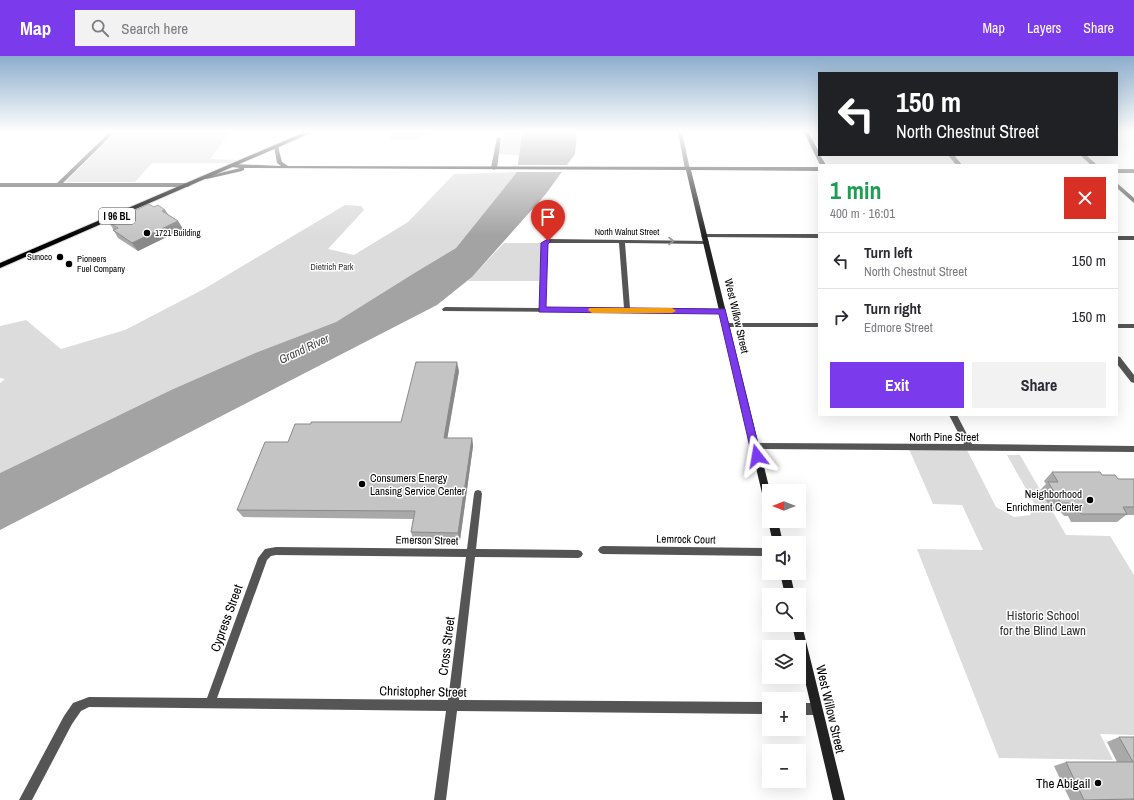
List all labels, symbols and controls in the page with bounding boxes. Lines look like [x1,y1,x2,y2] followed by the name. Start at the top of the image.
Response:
[75,10,355,46] search box
[20,15,51,41] text: Map
[89,17,111,39] icon: search
[121,18,188,39] text: Search here
[983,19,1005,37] text: Map
[1027,19,1061,37] text: Layers
[1083,19,1114,37] text: Share
[896,83,961,121] text: 150 m
[830,88,882,140] icon: left
[896,119,1039,144] text: North Chestnut Street
[830,174,881,206] text: 1 min
[1064,177,1106,219] button: close
[531,200,565,241] pin
[830,205,895,222] text: 400 m · 16:01
[537,206,559,228] icon: arrive
[99,208,135,224] road number: I 96 BL
[595,226,659,238] street label: North Walnut Street
[155,227,201,239] place label: 1721 Building
[142,228,152,238] marker: 1721 Building
[668,237,674,245] one-way arrow
[864,242,912,263] text: Turn left
[830,250,852,272] icon: left
[1072,250,1106,271] text: 150 m
[27,251,52,263] place label: Sunoco
[55,252,65,262] marker: Sunoco
[77,253,125,275] place label: Pioneers Fuel Company
[64,259,74,269] marker: Pioneers Fuel Company
[310,261,354,273] park label: Dietrich Park
[864,263,967,280] text: North Chestnut Street
[722,277,752,355] street label: West Willow Street
[864,298,921,319] text: Turn right
[830,306,852,328] icon: right
[1072,306,1106,327] text: 150 m
[864,319,933,336] text: Edmore Street
[276,330,332,368] water label: Grand River
[830,362,964,408] button: Exit
[972,362,1106,408] button: Share
[909,430,979,444] street label: North Pine Street
[736,435,778,477] position arrow
[370,471,465,498] place label: Consumers Energy Lansing Service Center
[357,479,367,489] marker: Consumers Energy Lansing Service Center
[762,484,806,528] north arrow
[762,484,806,788] map controls
[1006,487,1082,514] place label: Neighborhood Enrichment Center
[1085,495,1095,505] marker: Neighborhood Enrichment Center
[656,531,716,547] street label: Lemrock Court
[396,532,459,548] street label: Emerson Street
[762,536,806,580] button: sound
[206,582,247,654] street label: Cypress Street
[762,588,806,632] button: search
[1000,607,1086,639] park label: Historic School for the Blind Lawn
[434,616,459,677] street label: Cross Street
[762,640,806,684] button: layers
[812,663,849,755] street label: West Willow Street
[379,682,467,701] street label: Christopher Street
[762,692,806,736] button: +
[762,744,806,788] button: −
[1036,775,1090,792] place label: The Abigail
[1093,778,1103,788] marker: The Abigail

